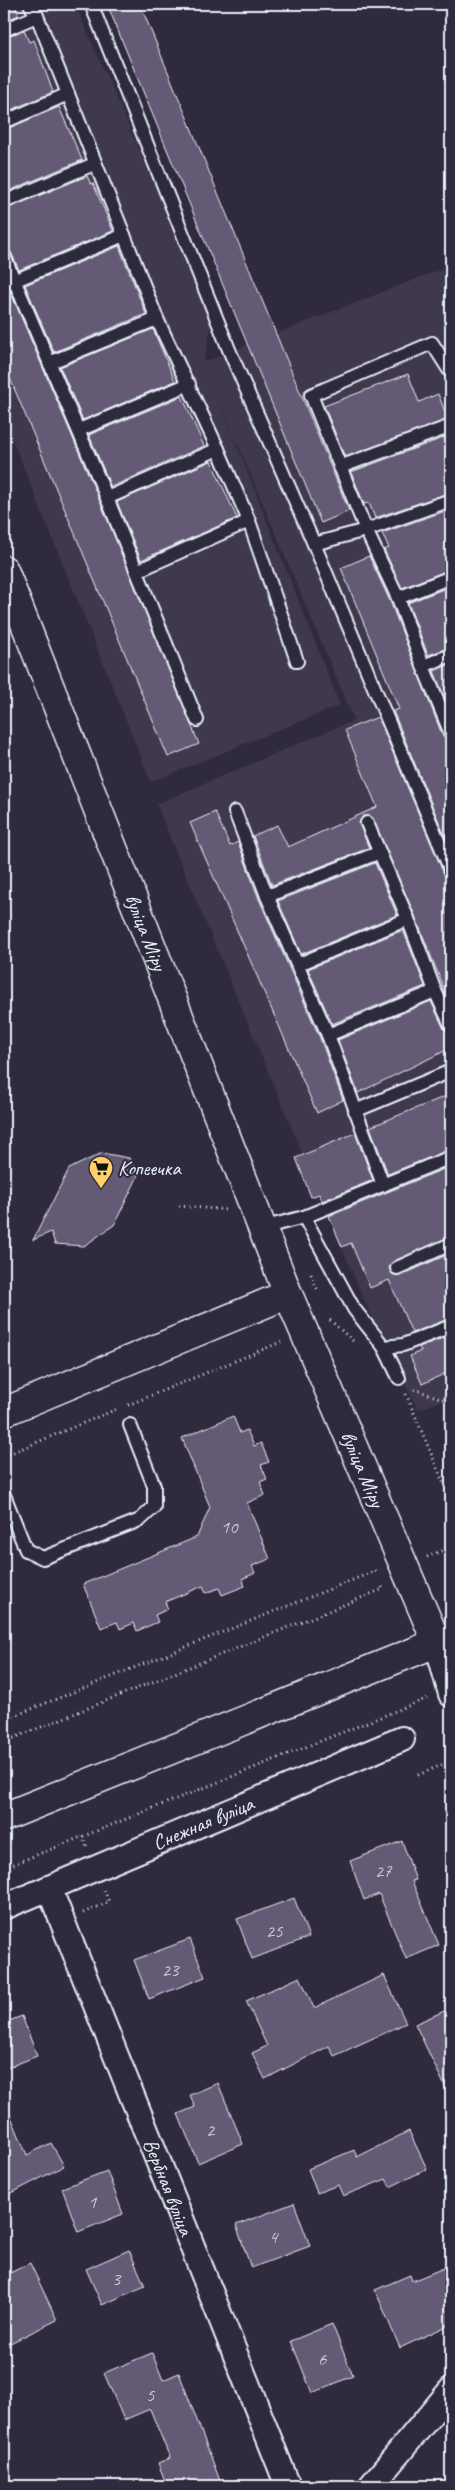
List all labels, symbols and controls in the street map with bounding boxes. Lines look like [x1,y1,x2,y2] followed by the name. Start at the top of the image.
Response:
[119,890,173,976] street label: вуліца Міру
[88,1155,114,1189] supermarket icon: Копеечка
[118,1155,182,1181] place label: Копеечка
[335,1427,391,1513] street label: вуліца Міру
[220,1515,239,1539] house number: 10
[149,1789,259,1856] street label: Снежная вуліца
[374,1859,393,1883] house number: 27
[265,1919,284,1943] house number: 25
[161,1958,180,1982] house number: 23
[206,2118,216,2142] house number: 2
[137,2135,200,2241] street label: Вербная вуліца
[88,2190,98,2214] house number: 1
[269,2225,280,2249] house number: 4
[112,2267,122,2291] house number: 3
[318,2347,328,2371] house number: 6
[146,2383,156,2407] house number: 5

